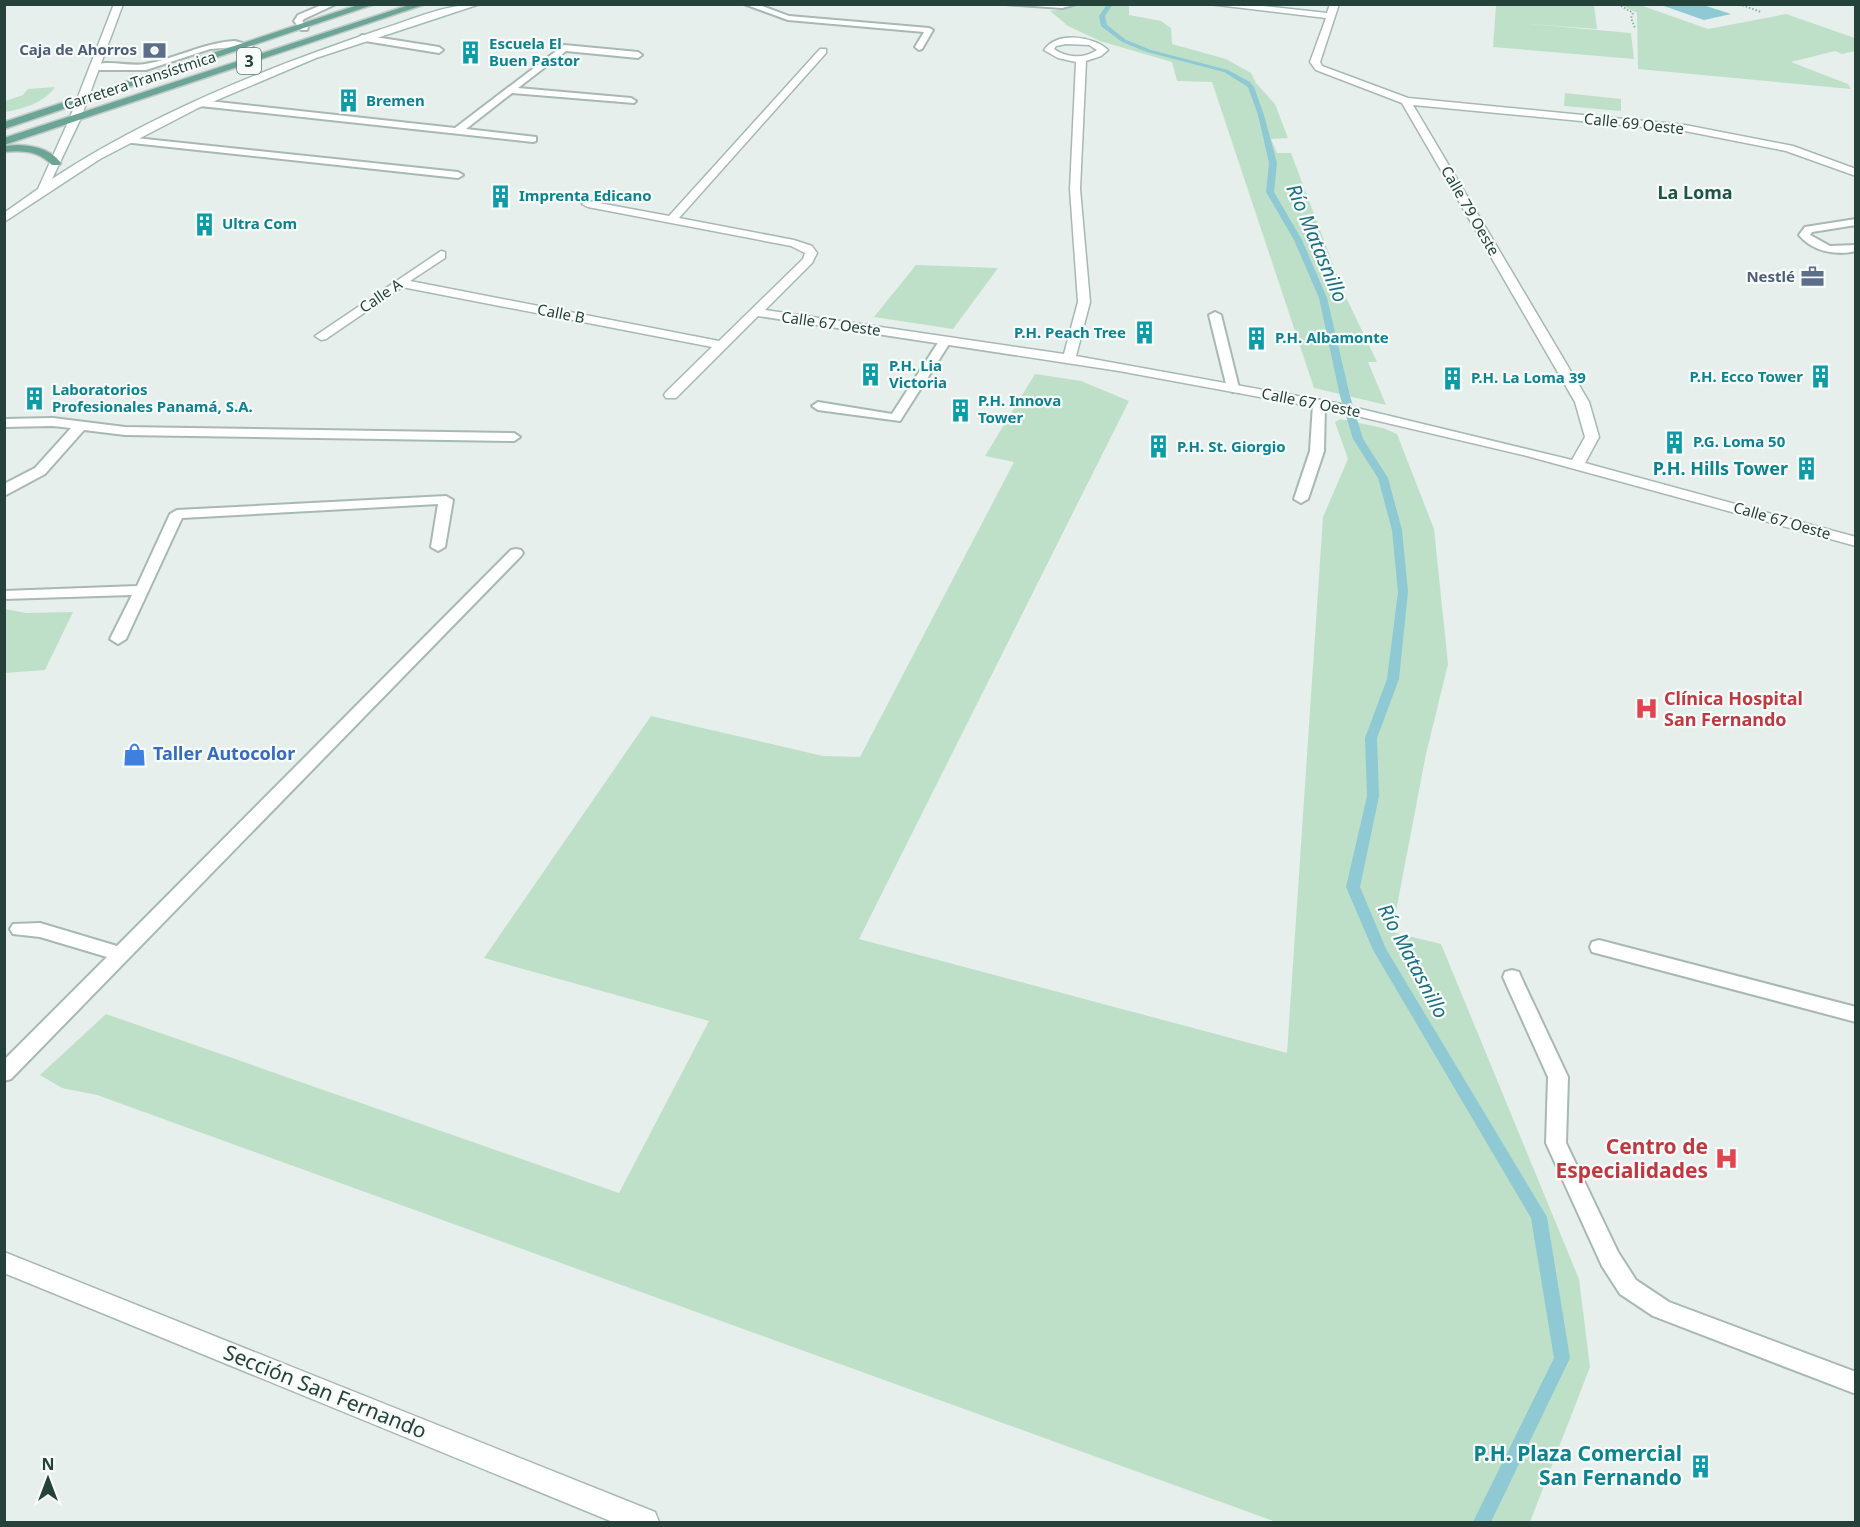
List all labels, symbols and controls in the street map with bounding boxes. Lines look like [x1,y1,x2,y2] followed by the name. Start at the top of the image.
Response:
[489,33,580,70] place label: Escuela El Buen Pastor
[142,37,168,63] bank icon: Caja de Ahorros
[19,39,137,59] place label: Caja de Ahorros
[458,40,484,66] building icon: Escuela El Buen Pastor
[61,46,218,114] street label: Carretera Transístmica
[237,48,261,74] road number: 3
[335,88,361,114] building icon: Bremen
[366,90,425,110] place label: Bremen
[1583,108,1685,138] street label: Calle 69 Oeste
[1437,162,1505,259] street label: Calle 79 Oeste
[1280,179,1355,306] water label: Río Matasnillo
[1657,180,1733,204] district label: La Loma
[488,183,514,209] building icon: Imprenta Edicano
[519,185,652,205] place label: Imprenta Edicano
[191,211,217,237] building icon: Ultra Com
[222,213,297,233] place label: Ultra Com
[1800,264,1826,290] office icon: Nestlé
[1746,266,1795,286] place label: Nestlé
[355,273,406,317] street label: Calle A
[536,299,587,327] street label: Calle B
[780,306,882,340] street label: Calle 67 Oeste
[1131,320,1157,346] building icon: P.H. Peach Tree
[1014,322,1126,342] place label: P.H. Peach Tree
[1244,325,1270,351] building icon: P.H. Albamonte
[1275,327,1389,347] place label: P.H. Albamonte
[889,355,947,392] place label: P.H. Lia Victoria
[858,362,884,388] building icon: P.H. Lia Victoria
[1808,364,1834,390] building icon: P.H. Ecco Tower
[1440,365,1466,391] building icon: P.H. La Loma 39
[1689,366,1803,386] place label: P.H. Ecco Tower
[1471,367,1586,387] place label: P.H. La Loma 39
[52,379,253,416] place label: Laboratorios Profesionales Panamá, S.A.
[1260,383,1362,421] street label: Calle 67 Oeste
[21,386,47,412] building icon: Laboratorios Profesionales Panamá, S.A.
[978,390,1061,427] place label: P.H. Innova Tower
[947,397,973,423] building icon: P.H. Innova Tower
[1662,429,1688,455] building icon: P.G. Loma 50
[1693,431,1786,451] place label: P.G. Loma 50
[1146,434,1172,460] building icon: P.H. St. Giorgio
[1177,436,1286,456] place label: P.H. St. Giorgio
[1653,456,1788,480] place label: P.H. Hills Tower
[1793,456,1819,482] building icon: P.H. Hills Tower
[1731,497,1833,543] street label: Calle 67 Oeste
[1664,686,1803,731] place label: Clínica Hospital San Fernando
[1633,696,1659,722] hospital icon: Clínica Hospital San Fernando
[122,741,148,767] shop icon: Taller Autocolor
[153,741,295,765] place label: Taller Autocolor
[1372,899,1455,1023] water label: Río Matasnillo
[1555,1132,1708,1184] place label: Centro de Especialidades
[1713,1146,1739,1172] hospital icon: Centro de Especialidades
[220,1338,431,1445] street label: Sección San Fernando
[1474,1439,1682,1491] place label: P.H. Plaza Comercial San Fernando
[18,1449,78,1509] north arrow
[41,1453,55,1475] text: N
[1687,1453,1713,1479] building icon: P.H. Plaza Comercial San Fernando

